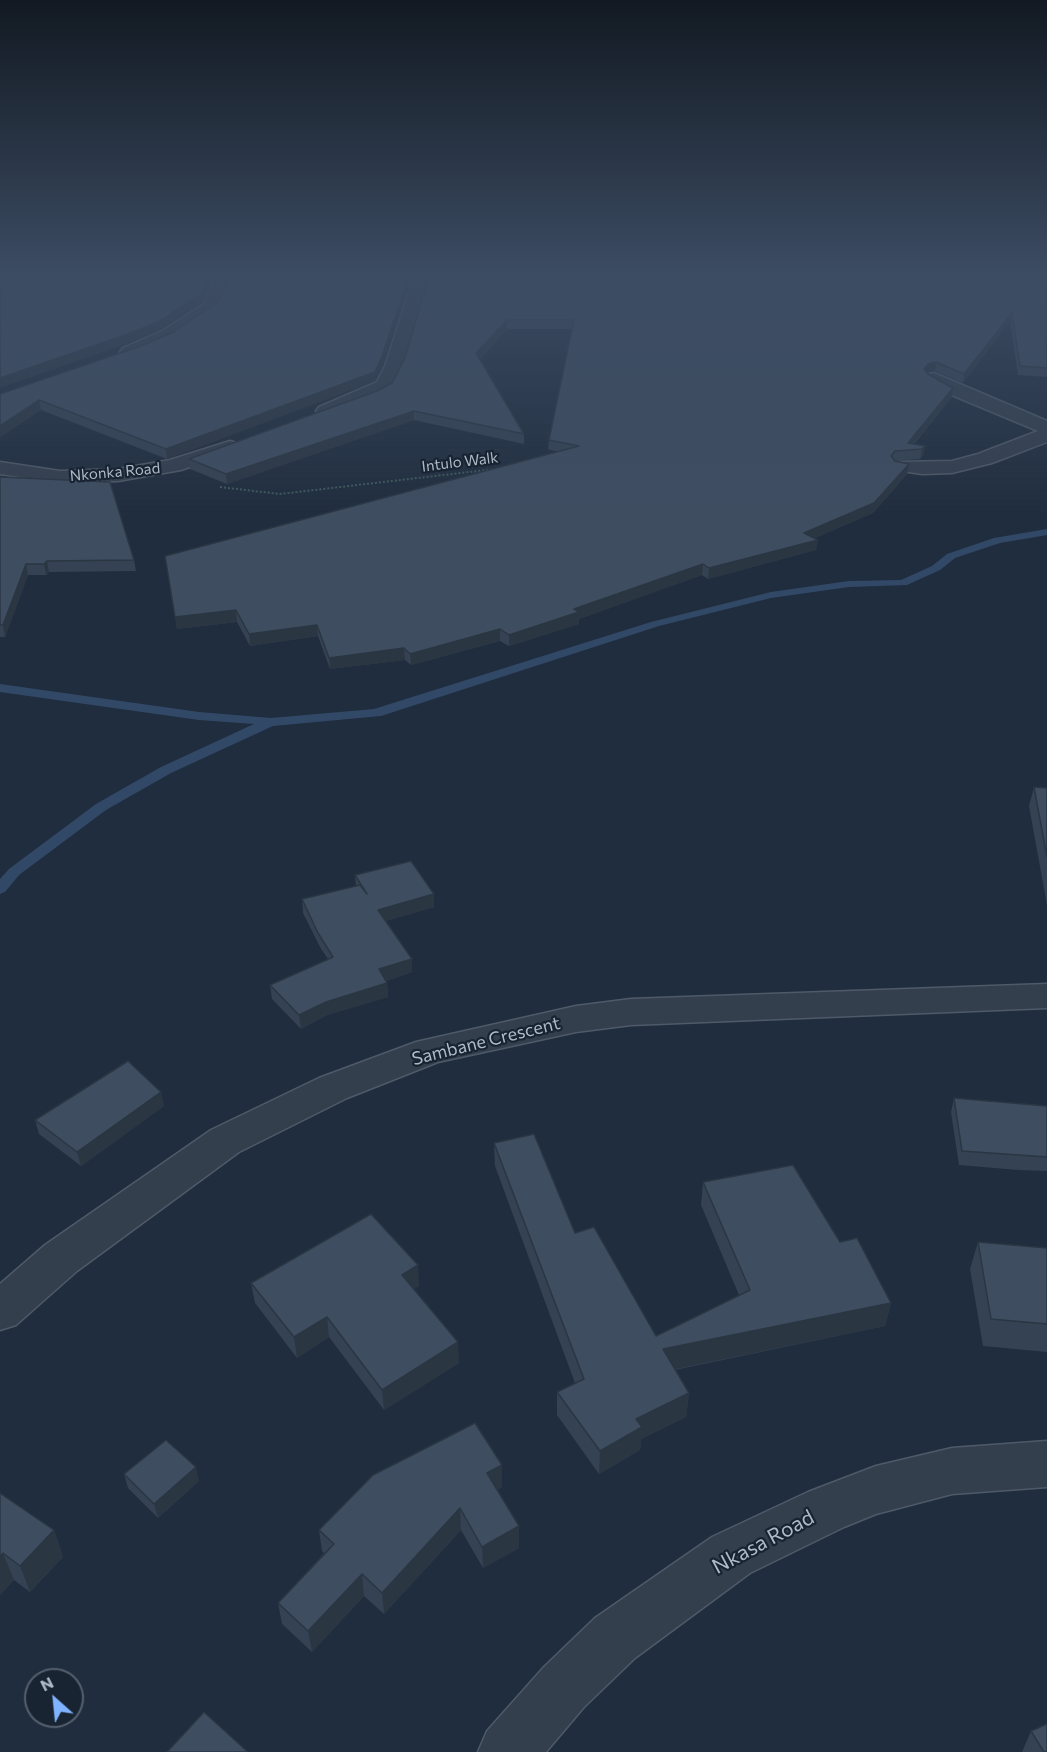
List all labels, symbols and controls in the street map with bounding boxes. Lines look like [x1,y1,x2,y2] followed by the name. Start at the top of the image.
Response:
[421,448,499,476] street label: Intulo Walk
[69,459,161,485] street label: Nkonka Road
[410,1012,562,1070] street label: Sambane Crescent
[708,1505,818,1579] street label: Nkasa Road
[24,1668,84,1728] north arrow
[37,1672,56,1694] text: N

